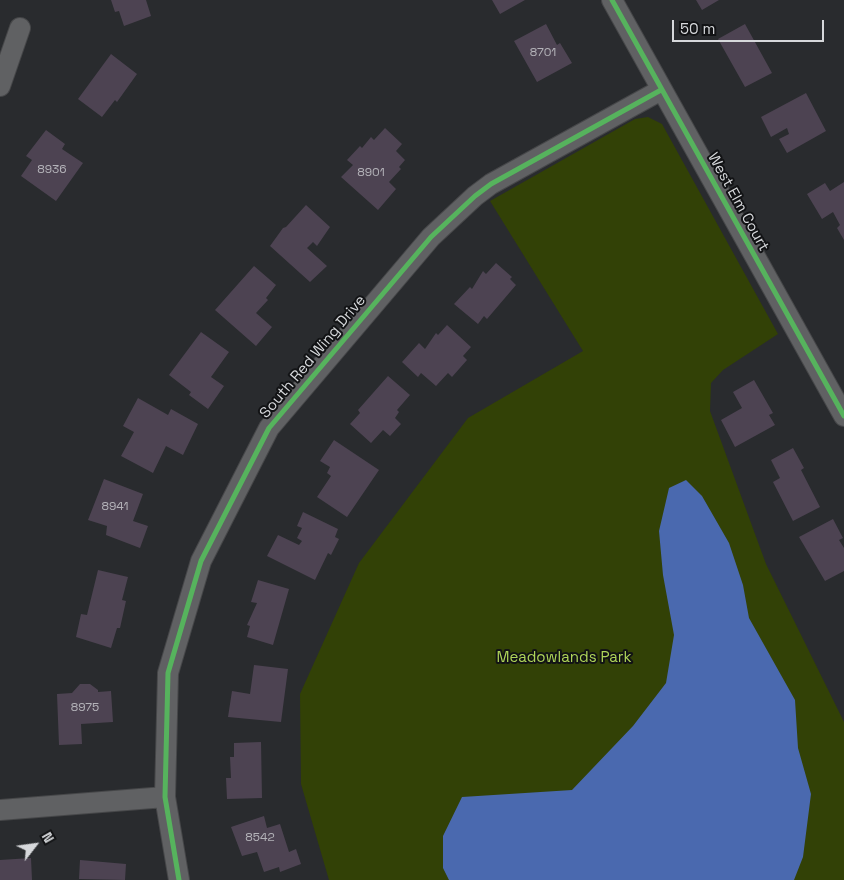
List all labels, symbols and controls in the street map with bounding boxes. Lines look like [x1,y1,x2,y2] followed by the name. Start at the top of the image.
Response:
[674,10,826,42] scale bar
[680,19,715,38] text: 50 m
[530,46,556,60] house number: 8701
[704,150,772,254] street label: West Elm Court
[37,163,67,177] house number: 8936
[357,166,385,180] house number: 8901
[256,292,370,422] street label: South Red Wing Drive
[101,500,129,514] house number: 8941
[496,649,632,667] park label: Meadowlands Park
[71,701,99,715] house number: 8975
[10,820,60,870] north arrow
[38,829,58,846] text: N
[245,831,275,845] house number: 8542

